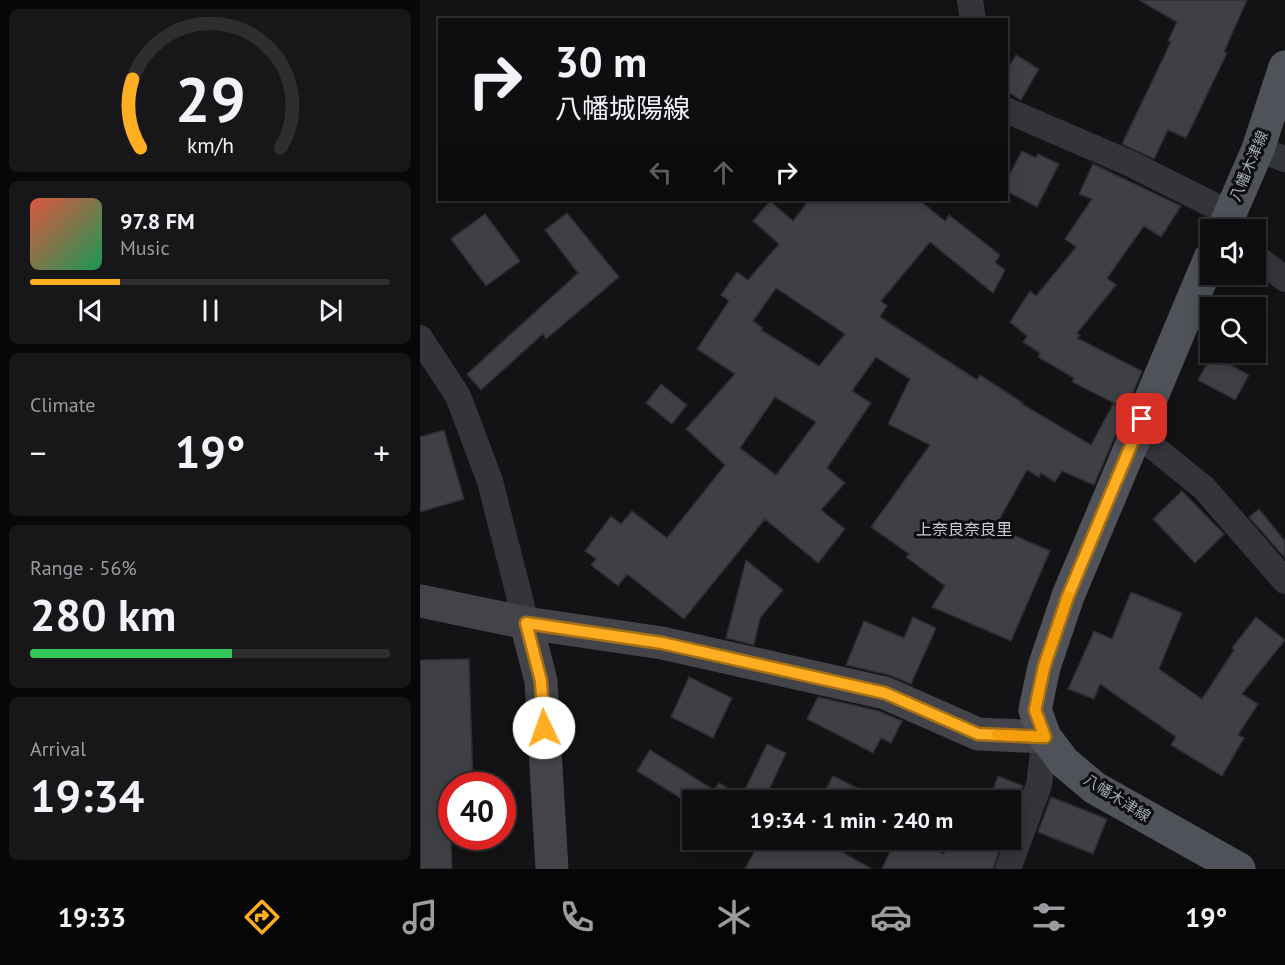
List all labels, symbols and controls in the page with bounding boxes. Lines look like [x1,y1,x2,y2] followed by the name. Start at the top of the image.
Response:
[555,34,647,89] text: 30 m
[456,42,534,120] icon: right
[175,58,245,139] text: 29
[555,91,690,125] text: 八幡城陽線
[1225,128,1272,204] street label: 八幡木津線
[186,131,233,159] text: km/h
[644,156,677,189] icon: left
[707,156,740,189] icon: ahead
[770,156,803,189] icon: right
[120,207,195,235] text: 97.8 FM
[1200,219,1266,363] map controls
[1200,219,1266,285] button: sound
[120,235,169,261] text: Music
[74,294,107,327] icon: previous
[194,294,227,327] icon: pause
[314,294,347,327] icon: next
[1200,297,1266,363] button: search
[30,392,96,418] text: Climate
[1116,393,1167,444] pin
[1125,402,1158,435] icon: arrive
[175,422,245,480] text: 19°
[30,431,47,474] text: −
[373,431,390,474] text: +
[916,519,1012,539] district label: 上奈良奈良里
[30,555,137,581] text: Range · 56%
[30,585,176,643] text: 280 km
[512,696,576,760] position arrow
[30,736,86,762] text: Arrival
[30,766,144,824] text: 19:34
[1080,770,1154,826] street label: 八幡木津線
[438,772,516,850] speed limit sign: 40
[750,806,953,834] text: 19:34 · 1 min · 240 m
[241,896,283,938] icon: directions
[399,896,441,938] icon: music
[556,896,598,938] icon: phone
[713,896,755,938] icon: climate
[870,896,912,938] icon: car
[1028,896,1070,938] icon: filters
[58,900,126,934] text: 19:33
[1185,900,1227,934] text: 19°

